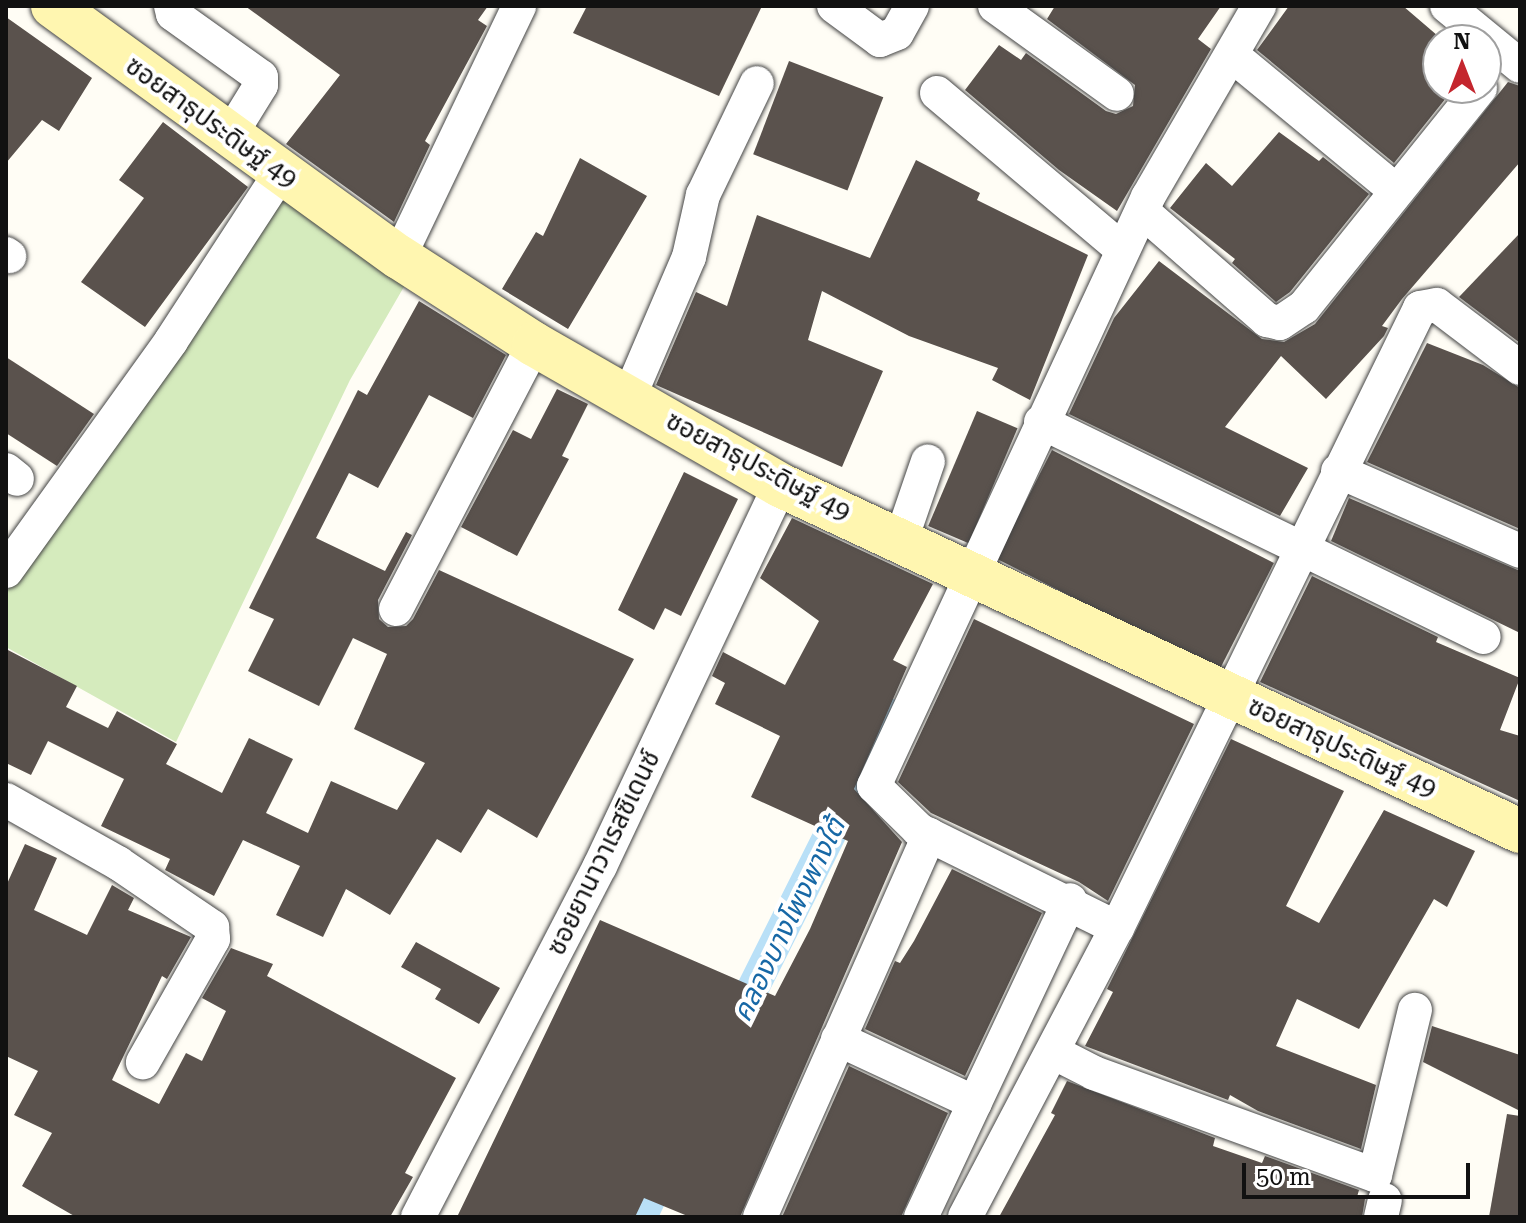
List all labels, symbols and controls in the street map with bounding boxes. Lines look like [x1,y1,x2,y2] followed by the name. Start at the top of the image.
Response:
[1422,24,1502,104] north arrow
[1454,29,1470,54] text: N
[119,50,303,196] street label: ซอยสาธุประดิษฐ์ 49
[661,405,855,529] street label: ซอยสาธุประดิษฐ์ 49
[1243,691,1441,805] street label: ซอยสาธุประดิษฐ์ 49
[541,746,667,960] street label: ซอยยานาวาเรสซิเดนซ์
[725,813,853,1027] water label: คลองบางโพงพางใต้
[1246,1147,1474,1197] scale bar
[1256,1163,1311,1191] text: 50 m

